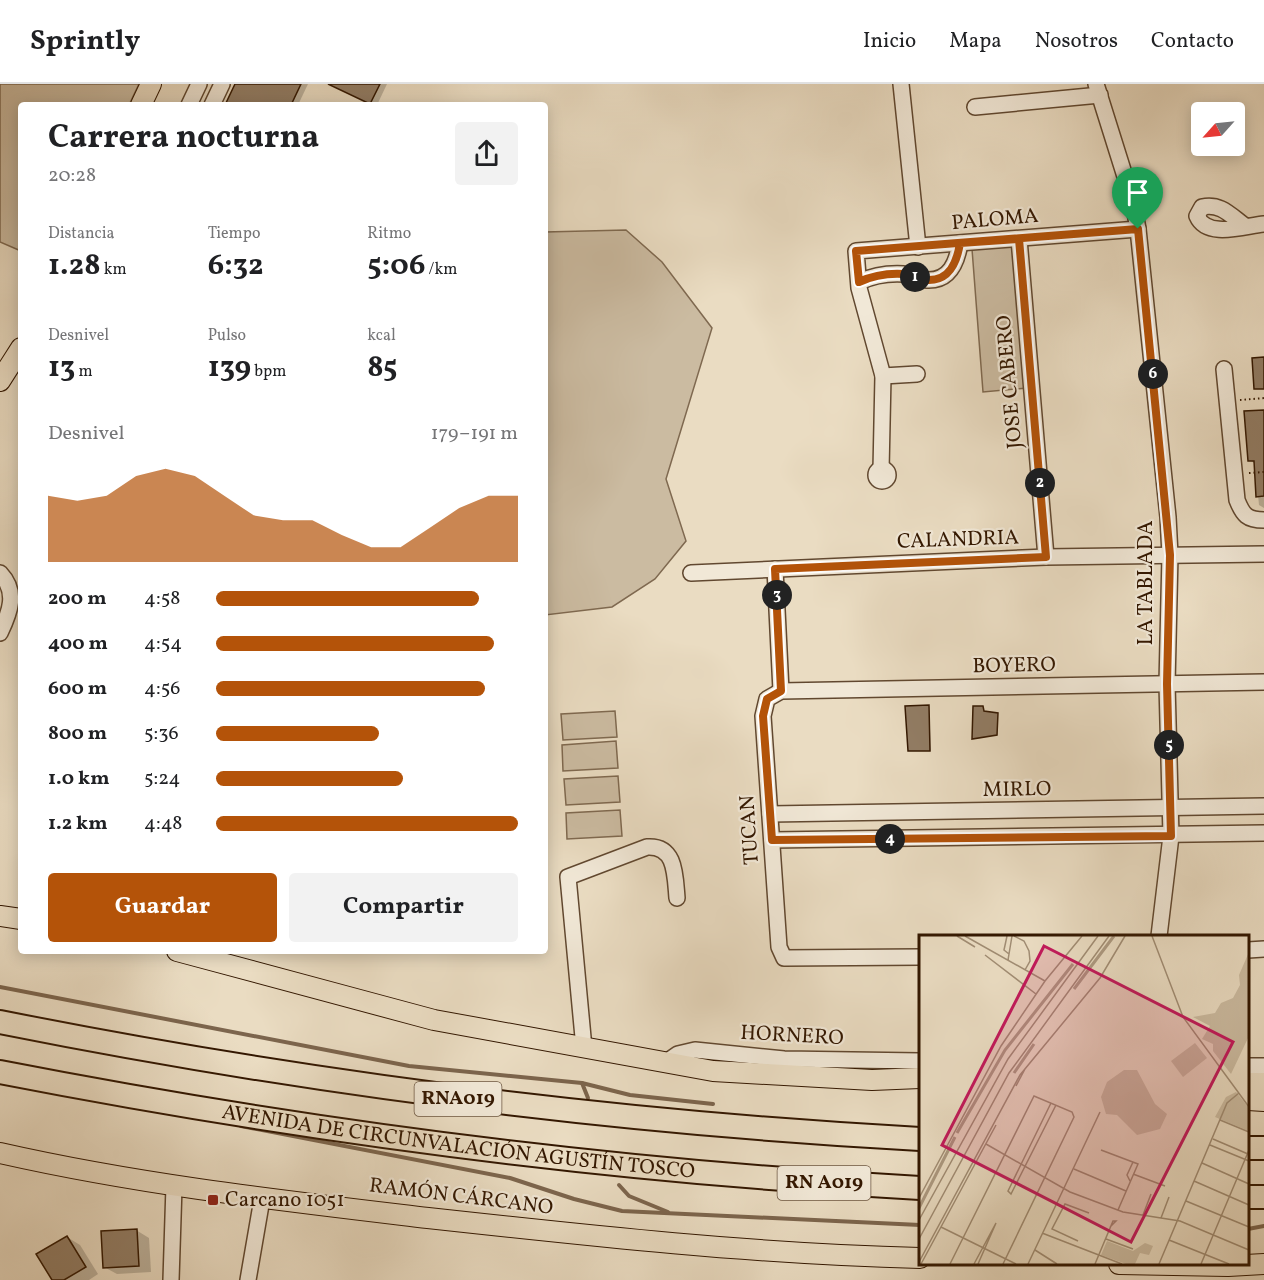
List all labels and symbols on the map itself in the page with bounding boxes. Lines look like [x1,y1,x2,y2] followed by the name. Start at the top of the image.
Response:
[1191,102,1245,156] north arrow
[1112,167,1163,229] pin
[950,202,1040,238] street label: PALOMA
[900,262,930,292] pin: 1
[990,314,1030,450] street label: JOSE CABERO
[1138,359,1168,389] pin: 6
[1025,468,1055,498] pin: 2
[1132,520,1161,646] street label: LA TABLADA
[896,523,1020,557] street label: CALANDRIA
[762,580,792,610] pin: 3
[972,651,1056,681] street label: BOYERO
[1154,730,1184,760] pin: 5
[983,775,1051,805] street label: MIRLO
[733,794,767,866] street label: TUCAN
[875,824,905,854] pin: 4
[919,935,1249,1265] inset map
[740,1019,844,1053] street label: HORNERO
[414,1082,502,1116] road number: RNA019
[220,1098,696,1186] street label: AVENIDA DE CIRCUNVALACIÓN AGUSTÍN TOSCO
[778,1166,870,1200] road number: RN A019
[367,1171,555,1223] street label: RAMÓN CÁRCANO
[225,1186,345,1215] place label: Carcano 1051
[206,1193,220,1207] marker: Carcano 1051

